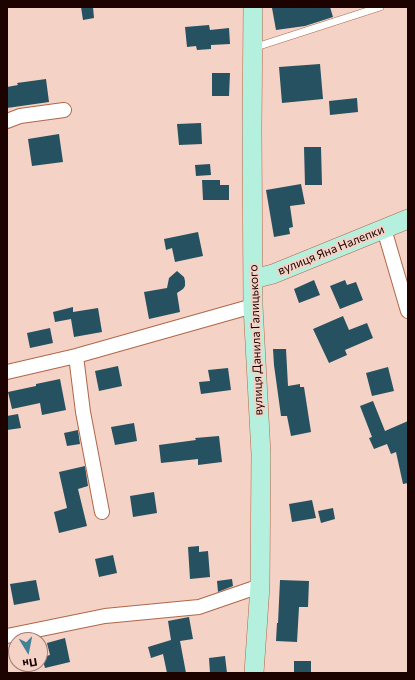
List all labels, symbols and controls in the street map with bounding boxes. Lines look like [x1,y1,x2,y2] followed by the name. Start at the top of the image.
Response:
[276,222,386,278] street label: вулиця Яна Налепки
[246,264,266,416] street label: вулиця Данила Галицького
[8,632,48,672] north arrow
[22,656,38,671] text: Пн

